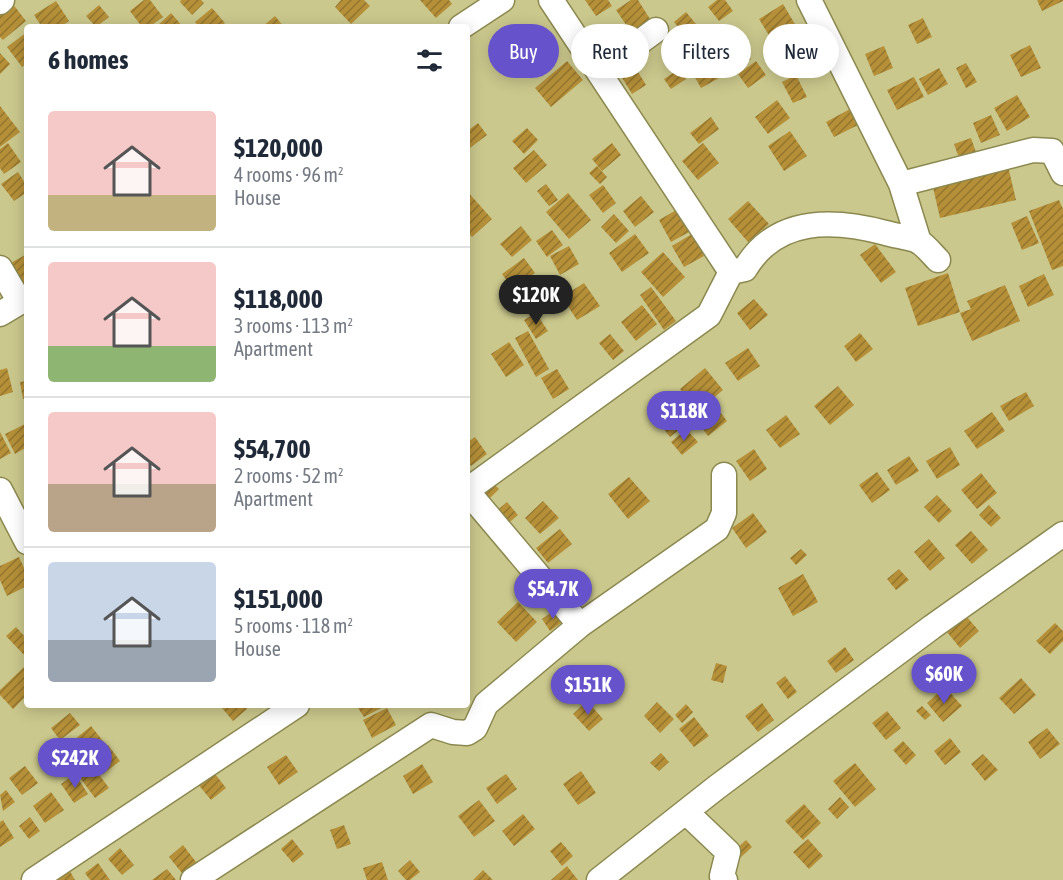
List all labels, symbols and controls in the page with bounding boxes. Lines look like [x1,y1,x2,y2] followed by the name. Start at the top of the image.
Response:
[488,24,559,78] chip: Buy
[571,24,649,78] chip: Rent
[661,24,751,78] chip: Filters
[763,24,839,78] chip: New
[413,44,446,77] icon: filters
[48,45,128,75] text: 6 homes
[234,133,323,163] text: $120,000
[96,135,168,207] icon: home
[234,163,344,186] text: 4 rooms · 96 m²
[234,186,281,209] text: House
[494,275,578,326] pin: $120K
[513,283,559,306] text: $120K
[234,284,323,314] text: $118,000
[96,286,168,358] icon: home
[234,314,353,337] text: 3 rooms · 113 m²
[234,337,313,360] text: Apartment
[642,391,726,442] pin: $118K
[661,399,707,422] text: $118K
[234,434,311,464] text: $54,700
[96,436,168,508] icon: home
[234,464,344,487] text: 2 rooms · 52 m²
[234,487,313,510] text: Apartment
[504,569,602,620] pin: $54.7K
[528,577,578,600] text: $54.7K
[234,584,323,614] text: $151,000
[96,586,168,658] icon: home
[234,614,353,637] text: 5 rooms · 118 m²
[234,637,281,660] text: House
[908,654,980,705] pin: $60K
[926,662,963,685] text: $60K
[546,665,630,716] pin: $151K
[565,673,611,696] text: $151K
[33,738,117,789] pin: $242K
[52,746,98,769] text: $242K

